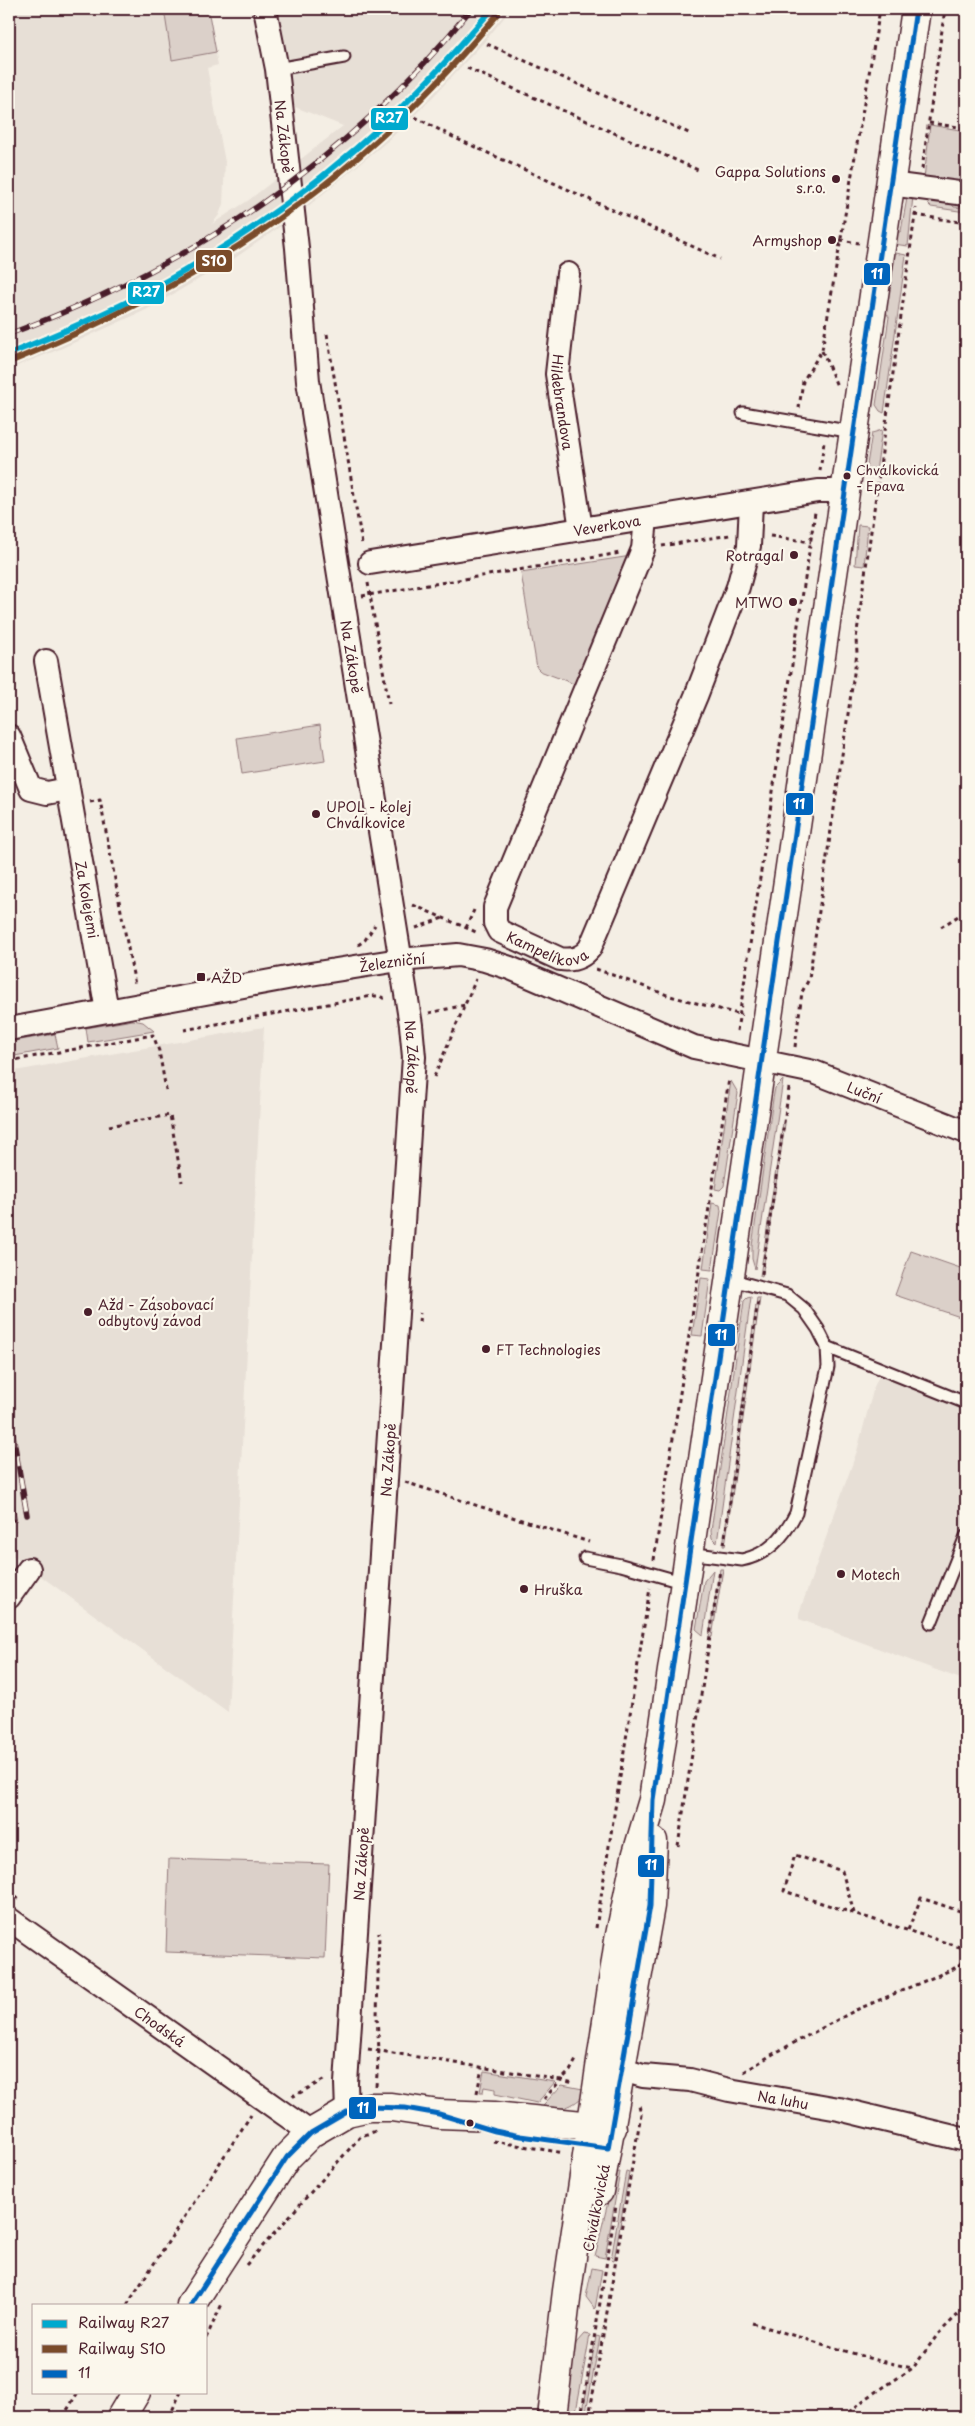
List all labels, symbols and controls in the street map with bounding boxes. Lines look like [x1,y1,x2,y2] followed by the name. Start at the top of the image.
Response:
[270,99,299,174] street label: Na Zákopě
[370,107,409,131] line badge: R27
[375,107,404,128] text: R27
[715,161,826,198] place label: Gappa Solutions s.r.o.
[830,173,842,185] marker: Gappa Solutions s.r.o.
[752,230,822,251] place label: Armyshop
[826,234,838,246] marker: Armyshop
[195,249,233,273] line badge: S10
[201,250,227,271] text: S10
[863,262,891,286] line badge: 11
[871,263,883,284] text: 11
[127,281,165,305] line badge: R27
[132,281,161,302] text: R27
[546,353,579,452] street label: Hildebrandova
[856,460,939,495] place label: Chválkovická - Epava
[842,471,852,481] marker: Chválkovická - Epava
[572,509,642,541] street label: Veverkova
[725,545,784,566] place label: Rotragal
[788,549,800,561] marker: Rotragal
[735,592,783,613] place label: MTWO
[787,596,799,608] marker: MTWO
[336,619,368,695] street label: Na Zákopě
[785,792,814,816] line badge: 11
[793,793,805,814] text: 11
[326,796,411,833] place label: UPOL - kolej Chválkovice
[310,808,322,820] marker: UPOL - kolej Chválkovice
[70,859,105,940] street label: Za Kolejemi
[503,926,593,970] street label: Kampelíkova
[358,947,426,977] street label: Železniční
[211,967,242,988] place label: AŽD
[195,971,207,983] marker: AŽD
[400,1019,425,1094] street label: Na Zákopě
[844,1076,885,1108] street label: Luční
[98,1294,214,1331] place label: Ažd - Zásobovací odbytový závod
[82,1306,94,1318] marker: Ažd - Zásobovací odbytový závod
[707,1323,736,1347] line badge: 11
[715,1324,727,1345] text: 11
[496,1339,601,1360] place label: FT Technologies
[480,1343,492,1355] marker: FT Technologies
[375,1423,401,1497] street label: Na Zákopě
[851,1564,900,1585] place label: Motech
[835,1568,847,1580] marker: Motech
[534,1579,583,1600] place label: Hruška
[518,1583,530,1595] marker: Hruška
[348,1827,374,1901] street label: Na Zákopě
[637,1854,665,1878] line badge: 11
[645,1854,657,1875] text: 11
[130,2001,190,2052] street label: Chodská
[756,2085,810,2114] street label: Na luhu
[348,2096,377,2120] line badge: 11
[357,2097,369,2118] text: 11
[465,2118,475,2128] unlabelled marker
[577,2162,615,2254] street label: Chválkovická
[32,2304,208,2394] legend
[78,2310,170,2333] text: Railway R27
[78,2336,166,2359] text: Railway S10
[78,2360,91,2383] text: 11

